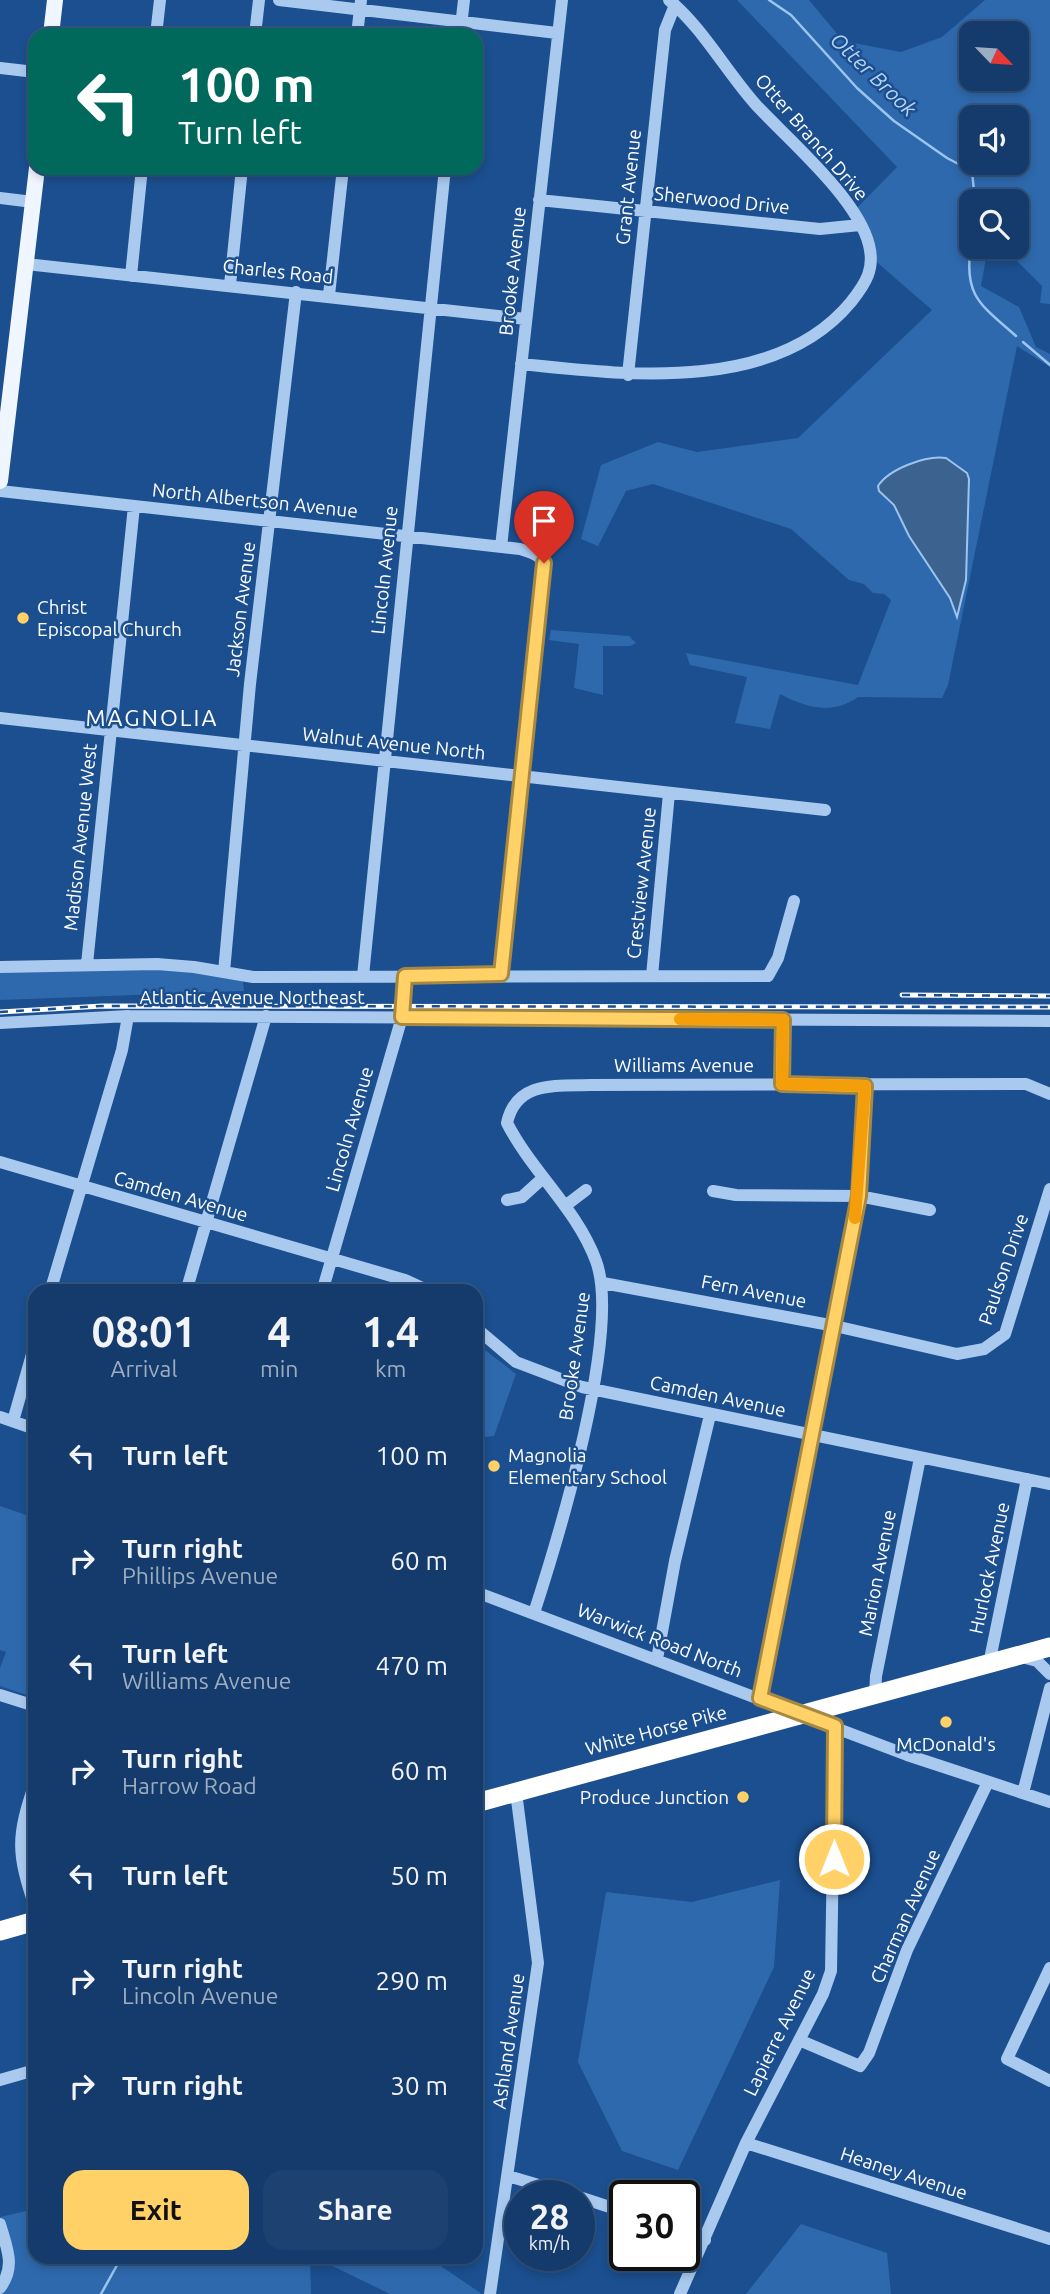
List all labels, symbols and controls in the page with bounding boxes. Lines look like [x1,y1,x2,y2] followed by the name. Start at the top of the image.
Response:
[959,21,1029,91] north arrow
[959,21,1029,259] map controls
[826,27,922,121] water label: Otter Brook
[63,56,154,147] icon: left
[178,56,315,111] text: 100 m
[751,69,873,205] street label: Otter Branch Drive
[959,105,1029,175] button: sound
[178,114,302,150] text: Turn left
[611,128,645,246] street label: Grant Avenue
[653,182,791,218] street label: Sherwood Drive
[959,189,1029,259] button: search
[494,205,530,337] street label: Brooke Avenue
[221,254,335,288] street label: Charles Road
[151,478,359,522] street label: North Albertson Avenue
[514,491,574,563] pin
[525,502,563,540] icon: arrive
[366,505,402,635] street label: Lincoln Avenue
[221,540,259,678] street label: Jackson Avenue
[37,596,182,640] place label: Christ Episcopal Church
[15,610,31,626] marker: Christ Episcopal Church
[86,705,218,730] district label: MAGNOLIA
[301,722,487,764] street label: Walnut Avenue North
[59,742,101,932] street label: Madison Avenue West
[622,806,660,960] street label: Crestview Avenue
[139,986,365,1008] street label: Atlantic Avenue Northeast
[614,1054,754,1076] street label: Williams Avenue
[321,1064,377,1194] street label: Lincoln Avenue
[111,1166,251,1226] street label: Camden Avenue
[974,1210,1032,1328] street label: Paulson Drive
[699,1270,809,1312] street label: Fern Avenue
[554,1290,594,1422] street label: Brooke Avenue
[91,1308,196,1355] text: 08:01
[267,1308,291,1355] text: 4
[362,1308,420,1355] text: 1.4
[110,1356,177,1381] text: Arrival
[260,1356,298,1381] text: min
[375,1356,406,1381] text: km
[648,1371,788,1421] street label: Camden Avenue
[63,1437,101,1475] icon: left
[122,1441,228,1470] text: Turn left
[376,1441,448,1470] text: 100 m
[508,1444,667,1488] place label: Magnolia Elementary School
[486,1458,502,1474] marker: Magnolia Elementary School
[964,1500,1014,1636] street label: Hurlock Avenue
[854,1508,900,1638] street label: Marion Avenue
[122,1534,243,1563] text: Turn right
[63,1542,101,1580] icon: right
[390,1546,448,1575] text: 60 m
[122,1563,278,1588] text: Phillips Avenue
[574,1598,746,1682] street label: Warwick Road North
[122,1639,228,1668] text: Turn left
[63,1647,101,1685] icon: left
[376,1651,448,1680] text: 470 m
[122,1668,291,1693] text: Williams Avenue
[583,1701,729,1759] street label: White Horse Pike
[938,1714,954,1730] marker: McDonald's
[896,1733,996,1755] place label: McDonald's
[122,1744,243,1773] text: Turn right
[63,1752,101,1790] icon: right
[390,1756,448,1785] text: 60 m
[122,1773,257,1798] text: Harrow Road
[580,1786,729,1808] place label: Produce Junction
[735,1789,751,1805] marker: Produce Junction
[797,1822,871,1896] position arrow
[865,1845,945,1987] street label: Charman Avenue
[63,1857,101,1895] icon: left
[122,1861,228,1890] text: Turn left
[390,1861,448,1890] text: 50 m
[122,1954,243,1983] text: Turn right
[63,1962,101,2000] icon: right
[739,1965,819,2099] street label: Lapierre Avenue
[376,1966,448,1995] text: 290 m
[488,1972,528,2110] street label: Ashland Avenue
[122,1983,278,2008] text: Lincoln Avenue
[63,2067,101,2105] icon: right
[122,2071,243,2100] text: Turn right
[390,2071,448,2100] text: 30 m
[838,2142,970,2204] street label: Heaney Avenue
[63,2170,249,2250] button: Exit
[263,2170,448,2250] button: Share
[609,2180,700,2271] speed limit sign: 30
[530,2196,569,2236] text: 28
[529,2233,570,2253] text: km/h

